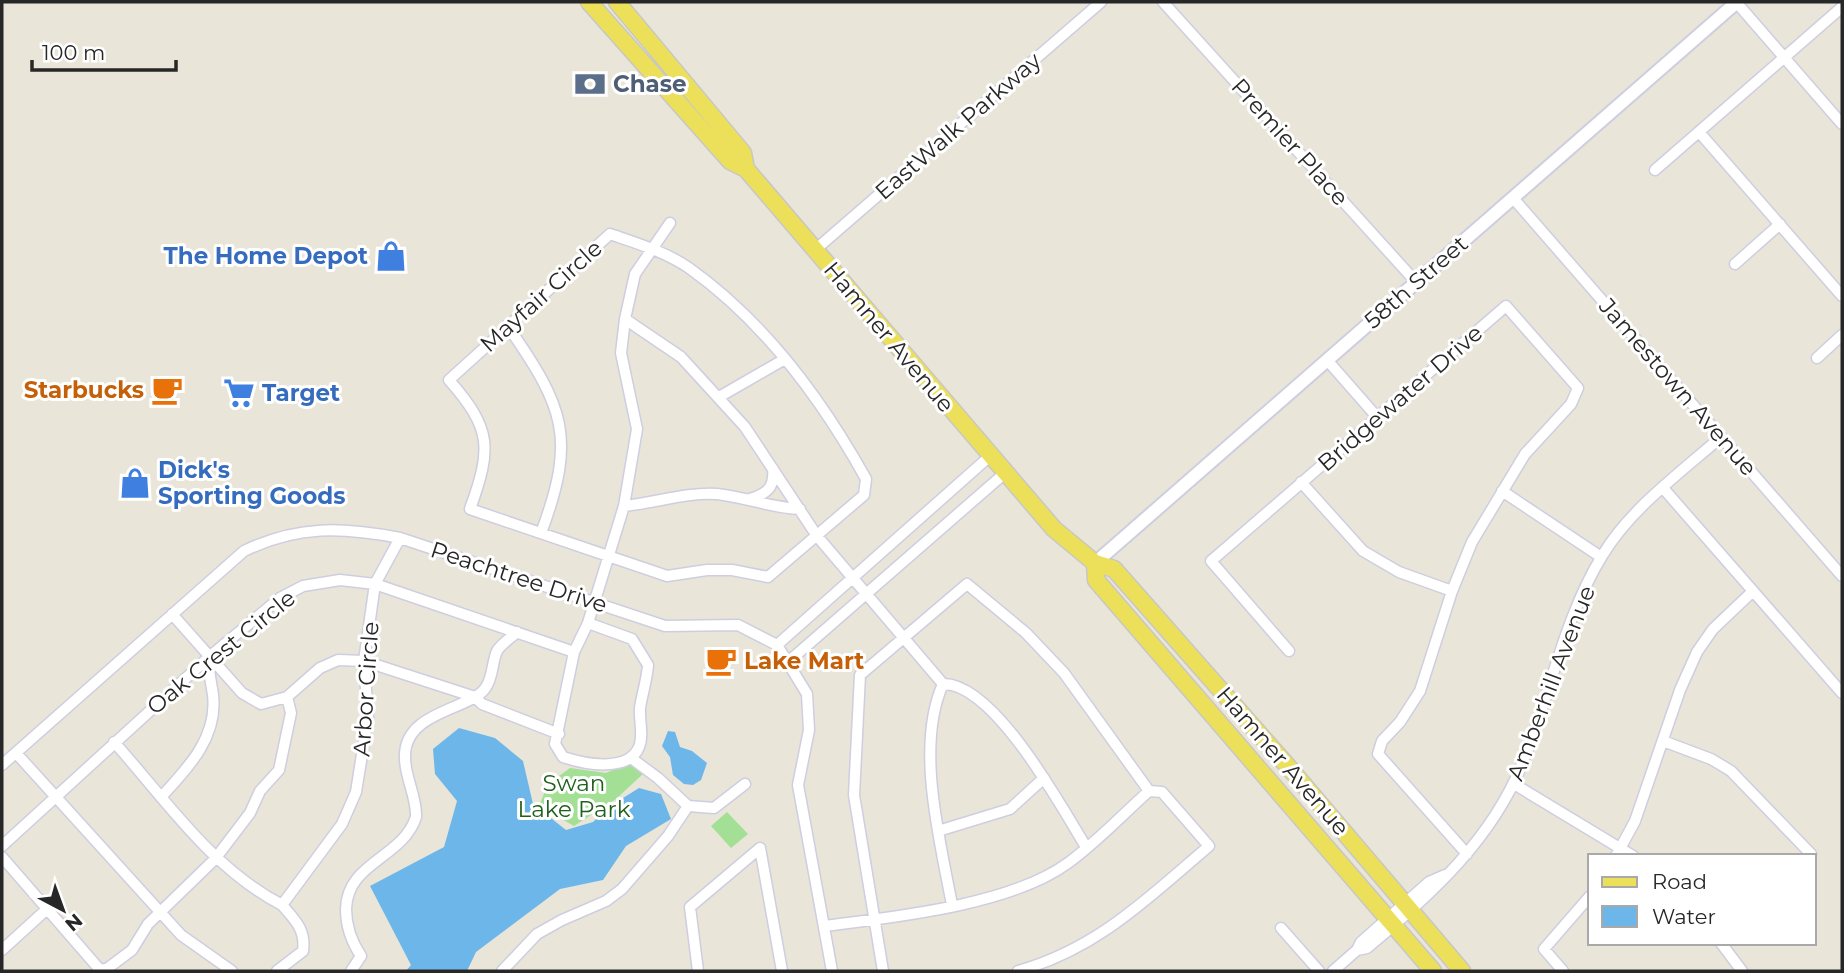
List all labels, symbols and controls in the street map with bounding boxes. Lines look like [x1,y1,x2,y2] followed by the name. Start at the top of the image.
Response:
[32,28,175,72] scale bar
[42,40,105,65] text: 100 m
[869,46,1047,206] street label: EastWalk Parkway
[573,67,607,101] bank icon: Chase
[613,70,686,98] place label: Chase
[1226,73,1354,211] street label: Premier Place
[1358,229,1474,335] street label: 58th Street
[474,234,608,358] street label: Mayfair Circle
[374,239,408,273] shop icon: The Home Depot
[163,242,368,270] place label: The Home Depot
[818,256,960,418] street label: Hamner Avenue
[1593,292,1763,482] street label: Jamestown Avenue
[1312,319,1488,477] street label: Bridgewater Drive
[150,373,184,407] cafe icon: Starbucks
[24,376,144,404] place label: Starbucks
[222,376,256,410] supermarket icon: Target
[262,379,340,407] place label: Target
[158,456,345,510] place label: Dick's Sporting Goods
[118,466,152,500] shop icon: Dick's Sporting Goods
[427,535,611,619] street label: Peachtree Drive
[1501,582,1601,784] street label: Amberhill Avenue
[141,584,301,720] street label: Oak Crest Circle
[347,621,385,757] street label: Arbor Circle
[704,644,738,678] cafe icon: Lake Mart
[744,647,864,675] place label: Lake Mart
[1211,681,1355,841] street label: Hamner Avenue
[518,769,631,823] park label: Swan Lake Park
[1588,854,1816,945] legend
[1652,869,1707,894] text: Road
[28,875,98,945] north arrow
[1652,904,1716,929] text: Water
[60,909,87,936] text: N

